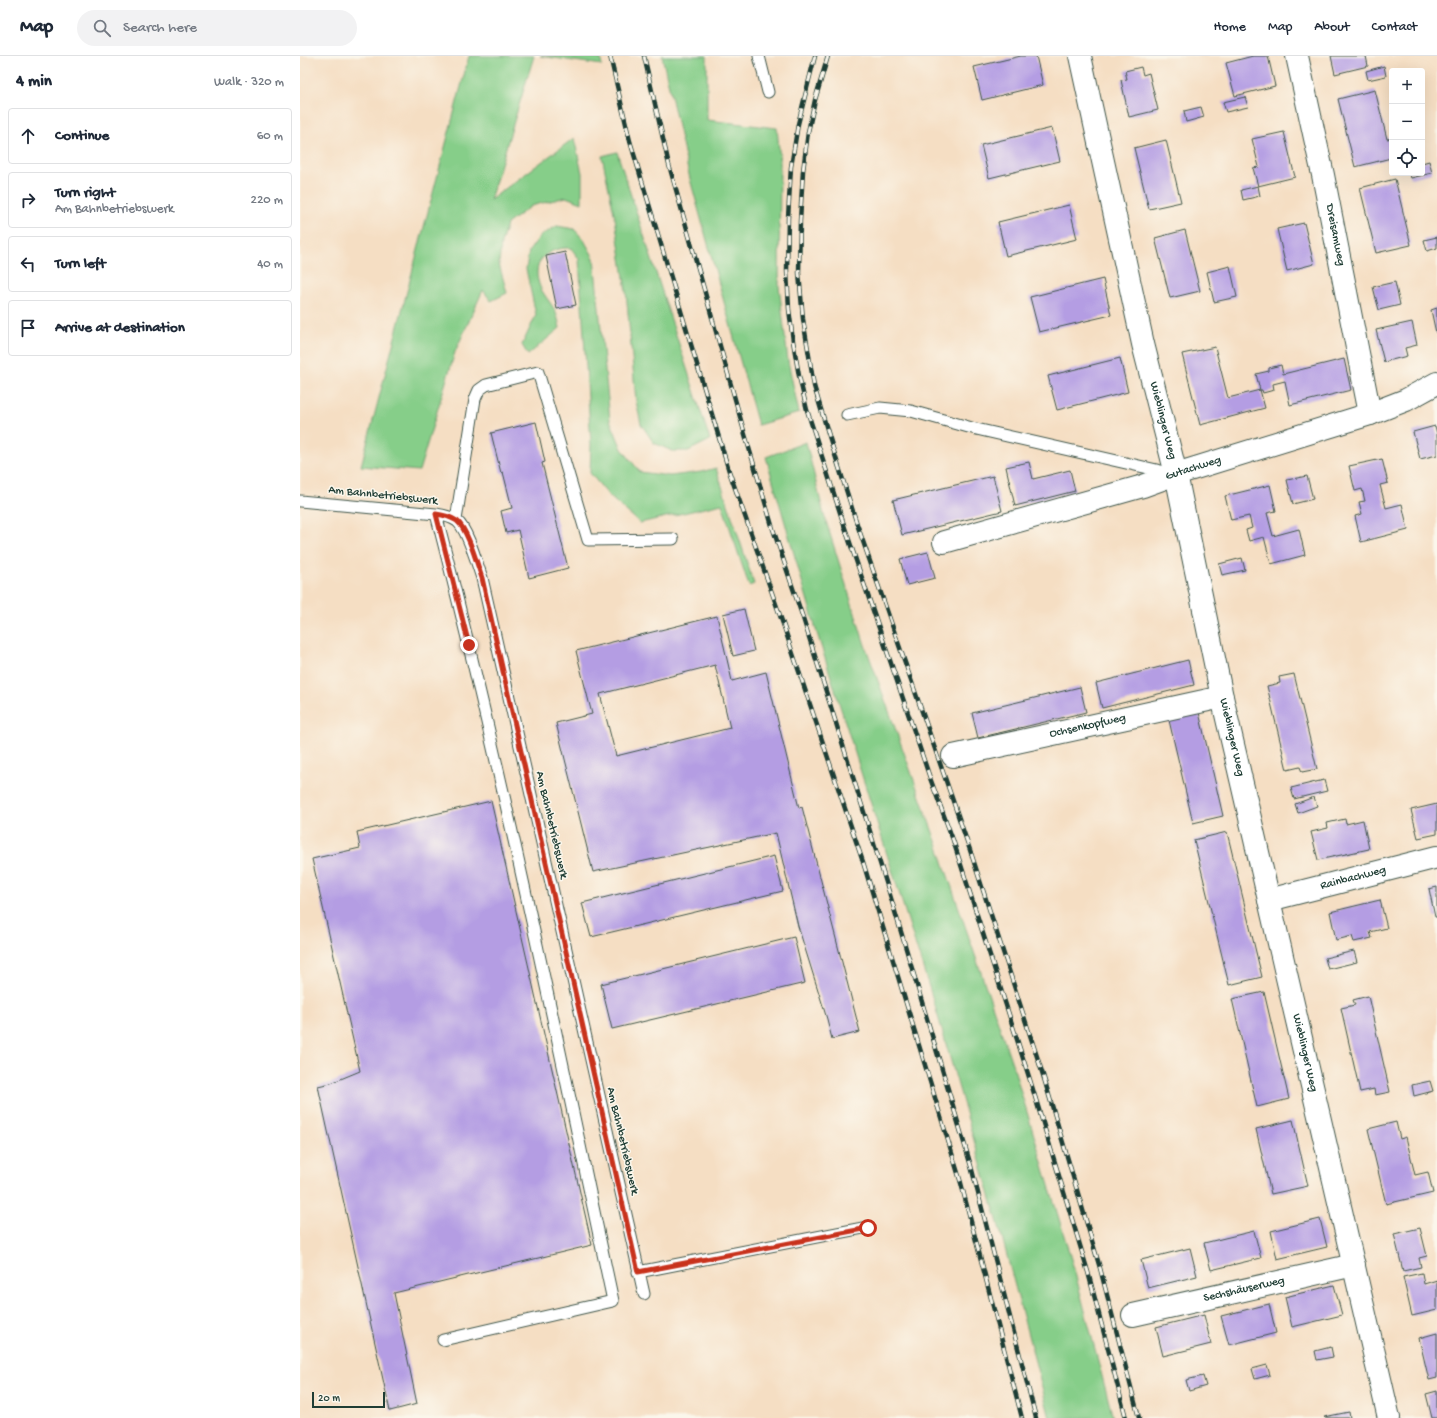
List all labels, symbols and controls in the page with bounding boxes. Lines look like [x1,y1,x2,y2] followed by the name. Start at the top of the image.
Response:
[77,10,357,46] search box
[20,16,53,39] text: Map
[91,17,113,39] icon: search
[123,19,197,37] text: Search here
[1214,19,1246,36] text: Home
[1268,19,1292,36] text: Map
[1314,19,1350,36] text: About
[1372,19,1417,36] text: Contact
[1389,68,1425,176] map controls
[1389,68,1425,104] button: +
[16,72,52,92] text: 4 min
[214,75,284,90] text: Walk · 320 m
[1389,104,1425,140] button: −
[17,125,39,147] icon: ahead
[55,127,109,145] text: Continue
[257,129,283,144] text: 60 m
[1389,140,1425,176] button: locate
[55,184,115,202] text: Turn right
[17,189,39,211] icon: right
[251,193,283,208] text: 220 m
[55,202,174,217] text: Am Bahnbetriebswerk
[1322,202,1348,267] street label: Dreisamweg
[17,253,39,275] icon: left
[55,255,106,273] text: Turn left
[257,257,283,272] text: 40 m
[17,317,39,339] icon: arrive
[55,319,185,337] text: Arrive at destination
[1146,380,1179,461] street label: Wieblinger Weg
[1164,453,1223,484] street label: Gutachweg
[328,483,440,509] street label: Am Bahnbetriebswerk
[460,636,478,654] route end
[1216,697,1247,778] street label: Wieblinger Weg
[1048,711,1127,742] street label: Ochsenkopfweg
[532,770,571,882] street label: Am Bahnbetriebswerk
[1319,863,1388,894] street label: Rainbachweg
[1289,1013,1320,1094] street label: Wieblinger Weg
[603,1086,642,1198] street label: Am Bahnbetriebswerk
[859,1219,877,1237] route start
[1202,1274,1286,1306] street label: Sechshäuserweg
[312,1390,385,1409] scale bar
[318,1393,340,1405] text: 20 m

